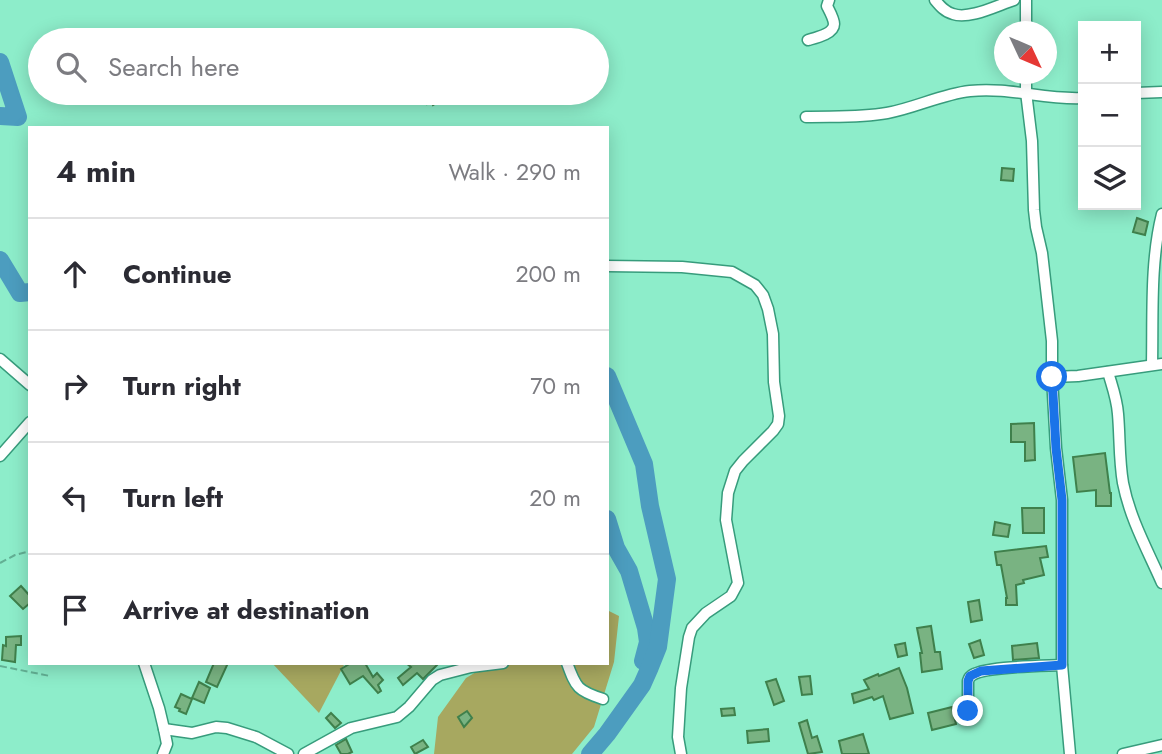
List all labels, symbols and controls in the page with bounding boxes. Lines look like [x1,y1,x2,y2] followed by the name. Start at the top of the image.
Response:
[994,21,1057,84] north arrow
[1078,21,1141,210] map controls
[1078,21,1141,84] button: +
[28,28,609,105] search box
[52,48,90,86] icon: search
[108,48,240,86] text: Search here
[1078,84,1141,147] button: −
[1078,147,1141,210] button: layers
[56,150,136,193] text: 4 min
[448,155,581,189] text: Walk · 290 m
[56,255,94,293] icon: ahead
[123,255,232,293] text: Continue
[515,257,581,291] text: 200 m
[1036,361,1067,392] route start
[56,367,94,405] icon: right
[123,367,241,405] text: Turn right
[530,369,581,403] text: 70 m
[56,479,94,517] icon: left
[123,479,223,517] text: Turn left
[529,481,581,515] text: 20 m
[56,591,94,629] icon: arrive
[123,591,370,629] text: Arrive at destination
[952,695,983,726] route end

